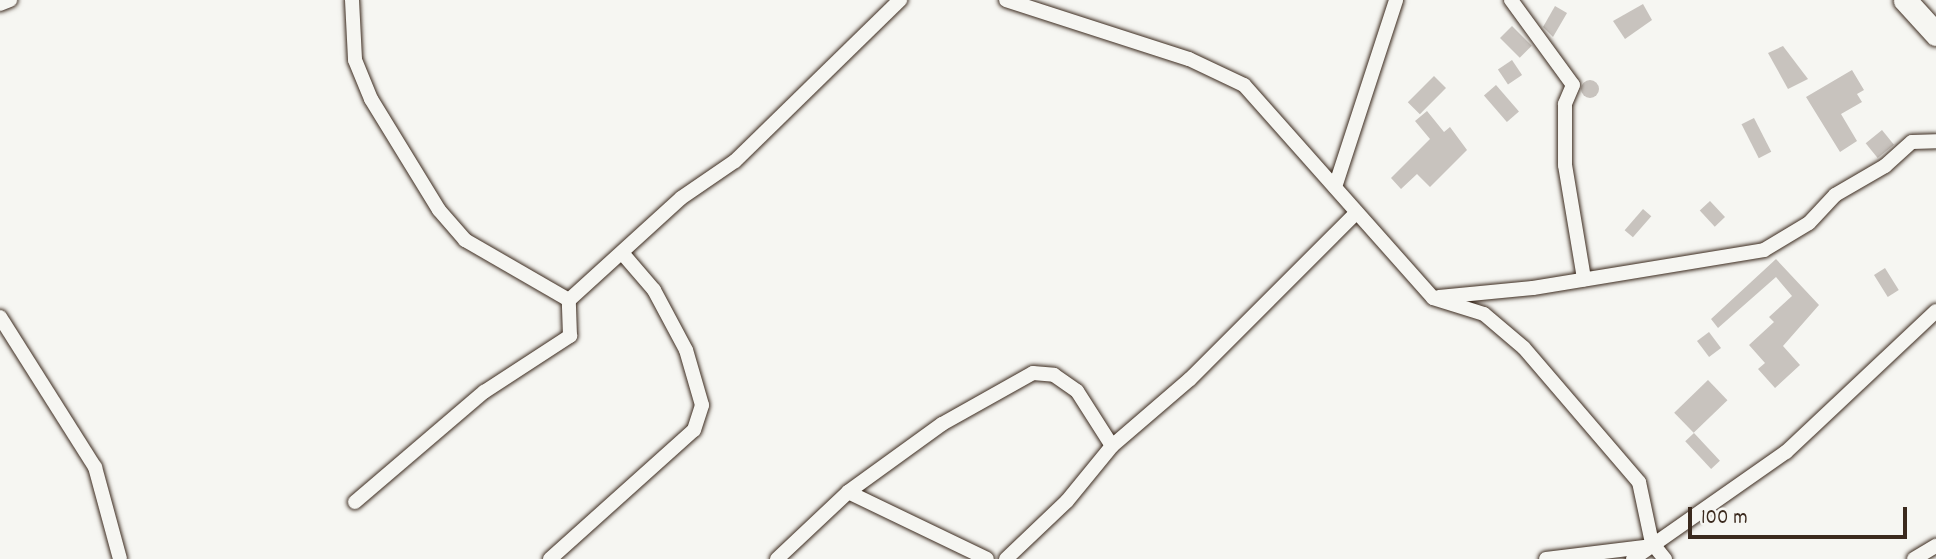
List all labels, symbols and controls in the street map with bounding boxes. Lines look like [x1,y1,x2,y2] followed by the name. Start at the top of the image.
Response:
[1691,492,1910,536] scale bar
[1701,504,1748,534] text: 100 m

